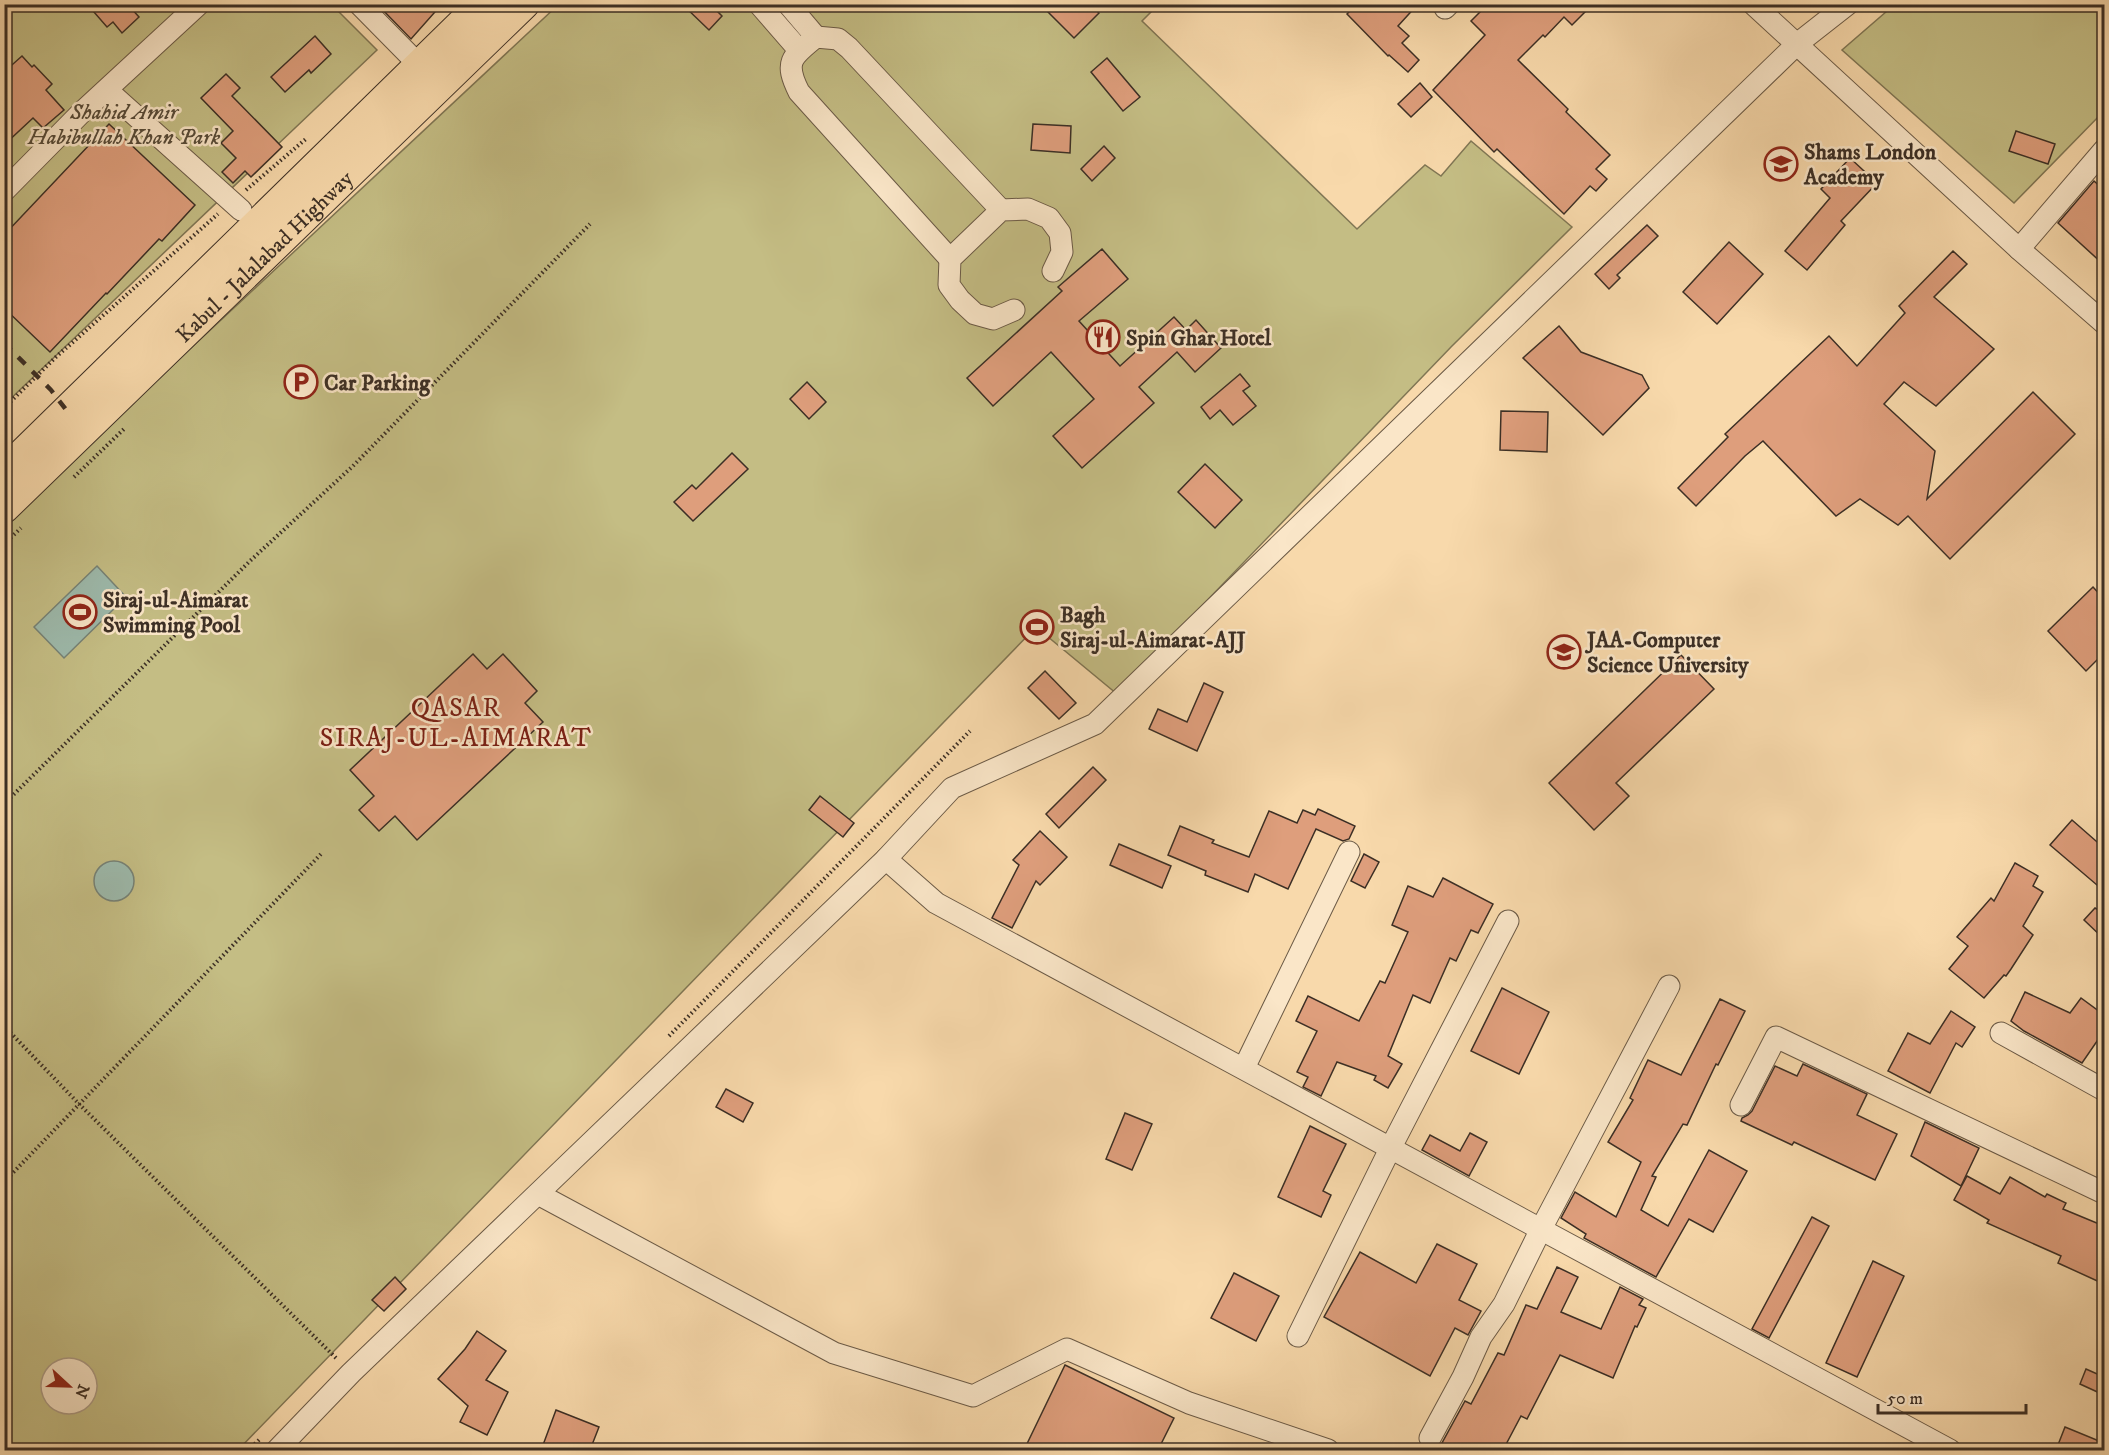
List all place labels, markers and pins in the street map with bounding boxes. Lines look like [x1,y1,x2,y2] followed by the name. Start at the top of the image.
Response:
[1803,139,1937,191] place label: Shams London Academy
[1763,146,1799,182] school or university icon: Shams London Academy
[1085,319,1121,355] restaurant icon: Spin Ghar Hotel
[1126,325,1272,352] place label: Spin Ghar Hotel
[283,364,319,400] parking icon: Car Parking
[324,370,431,397] place label: Car Parking
[103,587,248,639] place label: Siraj-ul-Aimarat Swimming Pool
[62,594,98,630] sports icon: Siraj-ul-Aimarat Swimming Pool
[1060,602,1246,655] place label: Bagh Siraj-ul-Aimarat-AJJ
[1019,609,1055,645] sports icon: Bagh Siraj-ul-Aimarat-AJJ
[1584,627,1749,679] place label: JAA-Computer Science University
[1546,634,1582,670] school or university icon: JAA-Computer Science University

